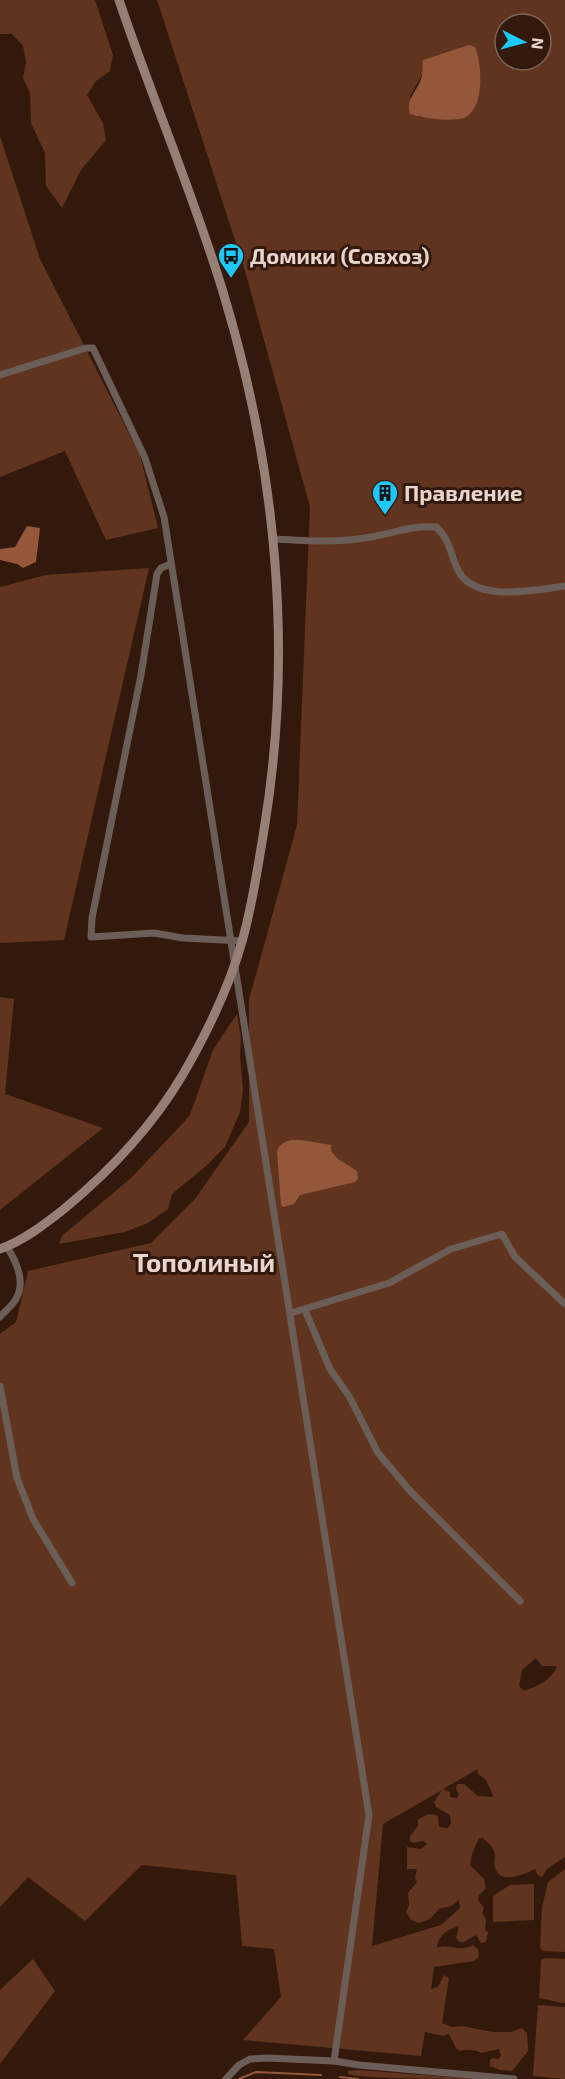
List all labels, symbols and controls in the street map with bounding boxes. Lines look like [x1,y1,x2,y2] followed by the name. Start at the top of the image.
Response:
[493,12,553,72] north arrow
[528,37,548,50] text: N
[216,241,246,279] bus stop icon: Домики (Совхоз)
[250,242,430,268] place label: Домики (Совхоз)
[370,478,400,516] building icon: Правление
[404,479,522,505] place label: Правление
[133,1246,275,1277] district label: Тополиный

